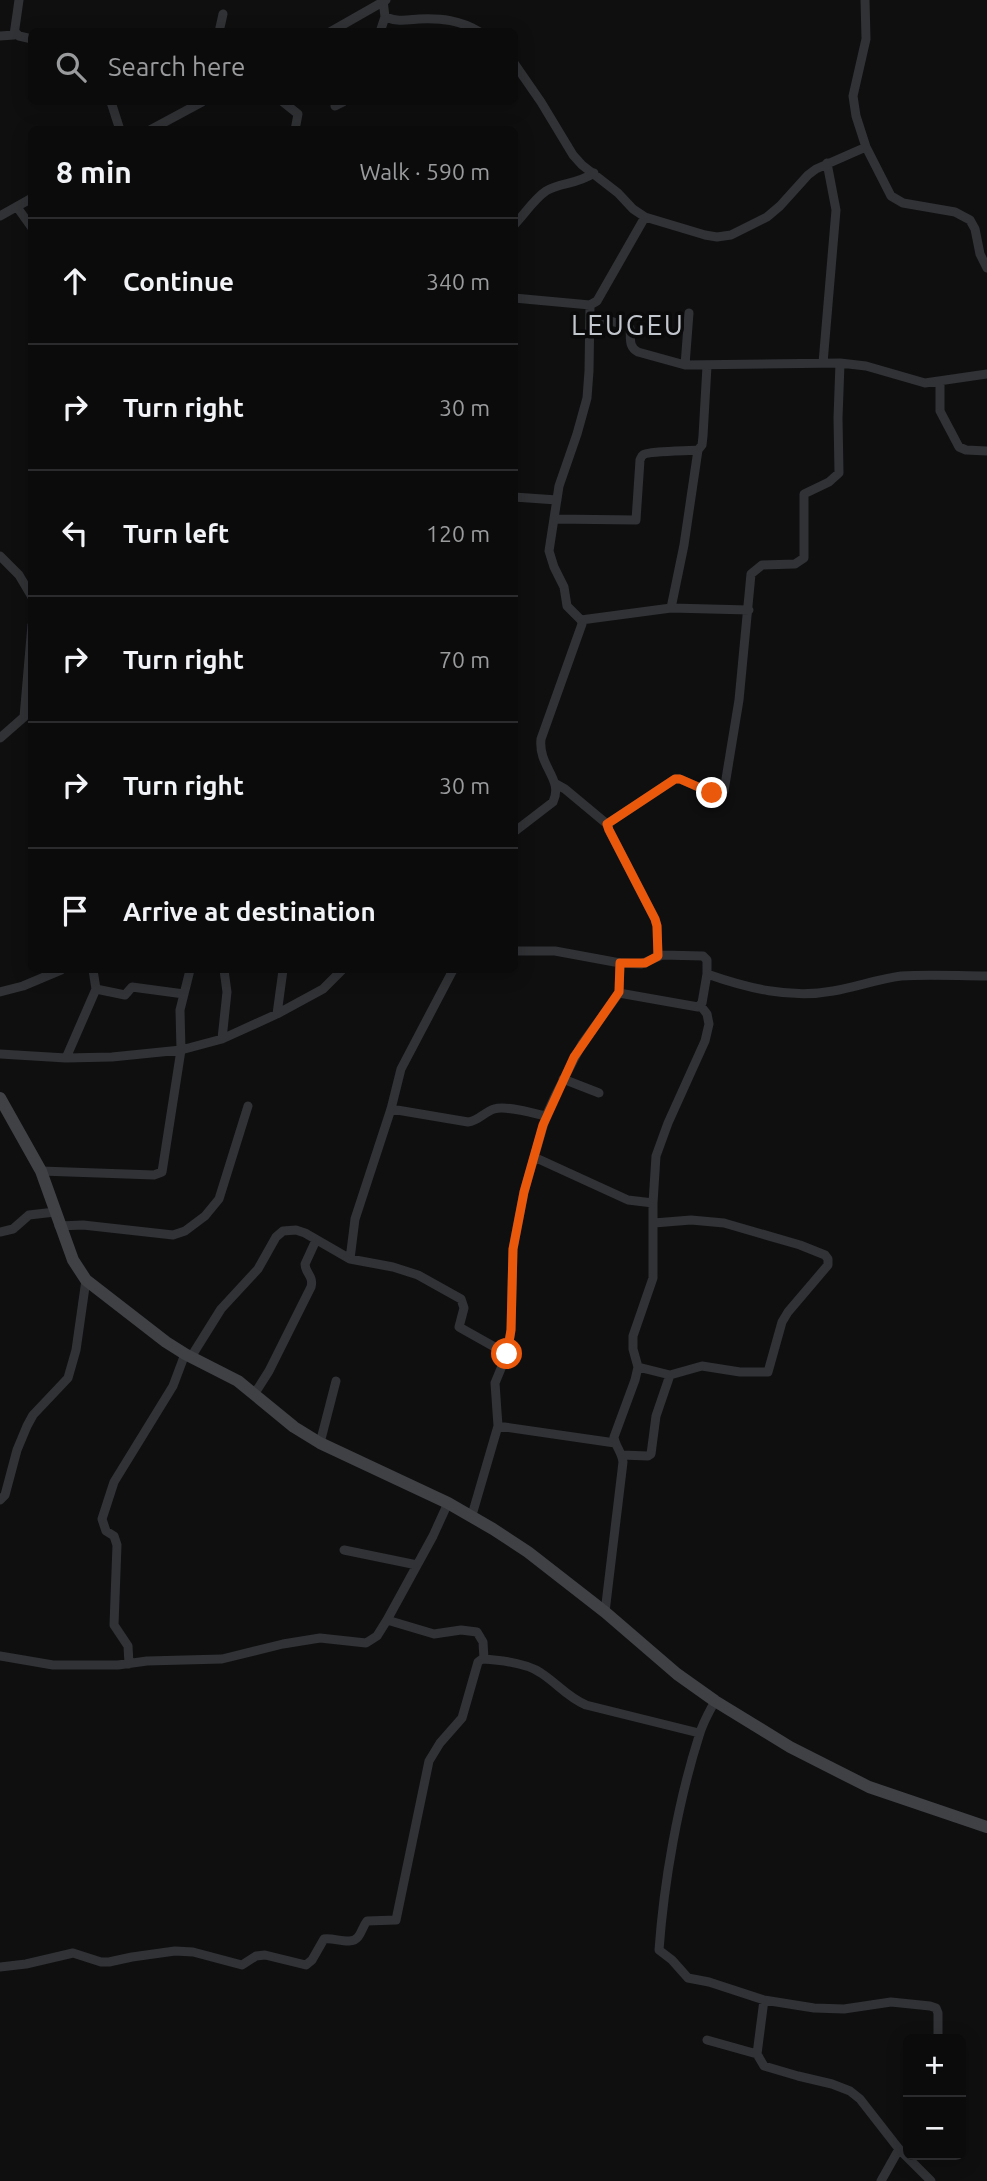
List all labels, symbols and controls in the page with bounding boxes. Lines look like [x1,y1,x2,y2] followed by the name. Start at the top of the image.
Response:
[28,28,518,105] search box
[52,48,90,86] icon: search
[108,52,245,81] text: Search here
[56,155,132,189] text: 8 min
[359,159,490,184] text: Walk · 590 m
[56,262,94,300] icon: ahead
[123,267,234,296] text: Continue
[426,269,490,294] text: 340 m
[571,309,685,340] district label: LEUGEU
[56,388,94,426] icon: right
[123,393,244,422] text: Turn right
[439,395,490,420] text: 30 m
[56,514,94,552] icon: left
[123,519,229,548] text: Turn left
[426,521,490,546] text: 120 m
[56,640,94,678] icon: right
[123,645,244,674] text: Turn right
[439,647,490,672] text: 70 m
[56,766,94,804] icon: right
[123,771,244,800] text: Turn right
[439,773,490,798] text: 30 m
[696,777,727,808] route end
[56,892,94,930] icon: arrive
[123,897,376,926] text: Arrive at destination
[491,1338,522,1369] route start
[903,2034,966,2160] map controls
[903,2034,966,2097] button: +
[903,2097,966,2160] button: −

